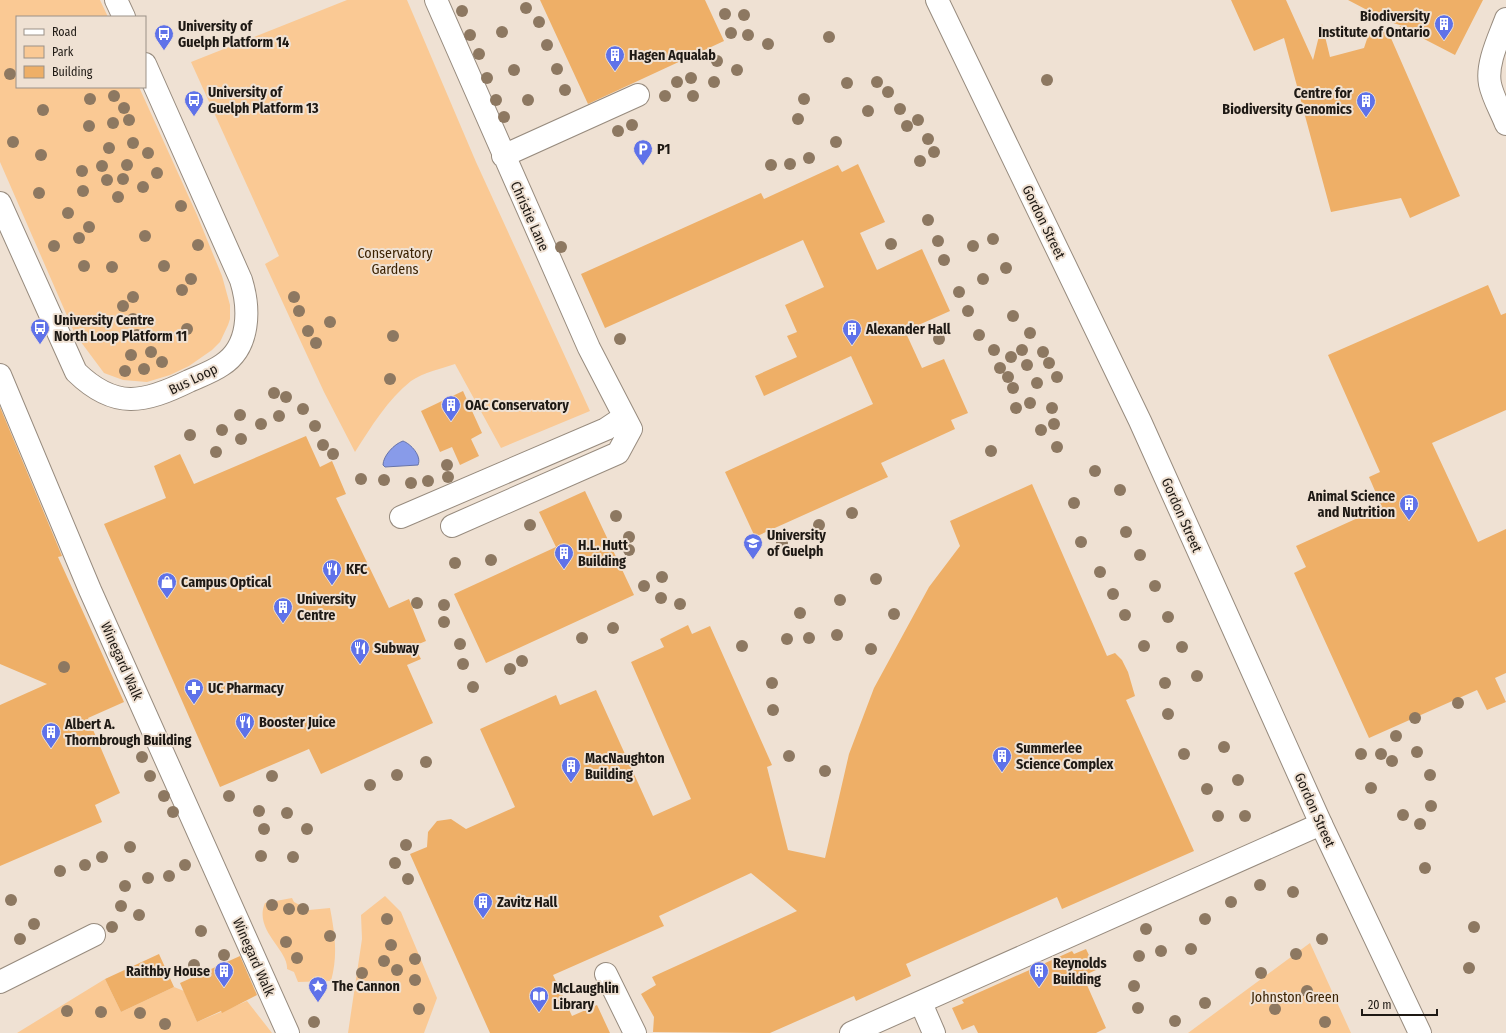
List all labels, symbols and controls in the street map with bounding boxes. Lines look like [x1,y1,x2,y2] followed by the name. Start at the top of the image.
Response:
[1318,8,1431,41] place label: Biodiversity Institute of Ontario
[1433,13,1455,41] building icon: Biodiversity Institute of Ontario
[16,16,146,88] legend
[178,18,289,51] place label: University of Guelph Platform 14
[153,23,175,51] bus stop icon: University of Guelph Platform 14
[52,25,77,39] text: Road
[604,44,626,72] building icon: Hagen Aqualab
[52,45,74,59] text: Park
[629,47,716,64] place label: Hagen Aqualab
[52,65,93,79] text: Building
[208,84,319,117] place label: University of Guelph Platform 13
[1222,85,1353,118] place label: Centre for Biodiversity Genomics
[183,89,205,117] bus stop icon: University of Guelph Platform 13
[1355,90,1377,118] building icon: Centre for Biodiversity Genomics
[632,138,654,166] parking icon: P1
[657,141,670,158] place label: P1
[507,179,552,254] street label: Christie Lane
[1018,183,1069,262] street label: Gordon Street
[357,245,433,278] park label: Conservatory Gardens
[54,312,187,345] place label: University Centre North Loop Platform 11
[29,317,51,345] bus stop icon: University Centre North Loop Platform 11
[841,318,863,346] building icon: Alexander Hall
[865,321,951,338] place label: Alexander Hall
[166,360,220,399] street label: Bus Loop
[440,394,462,422] building icon: OAC Conservatory
[465,397,569,414] place label: OAC Conservatory
[1158,475,1206,556] street label: Gordon Street
[1307,488,1395,521] place label: Animal Science and Nutrition
[1398,493,1420,521] building icon: Animal Science and Nutrition
[767,527,826,560] place label: University of Guelph
[742,532,764,560] school or university icon: University of Guelph
[578,537,629,570] place label: H.L. Hutt Building
[553,542,575,570] building icon: H.L. Hutt Building
[321,558,343,586] restaurant icon: KFC
[346,561,368,578] place label: KFC
[156,571,178,599] shop icon: Campus Optical
[181,574,272,591] place label: Campus Optical
[297,591,356,624] place label: University Centre
[272,596,294,624] building icon: University Centre
[97,619,147,703] street label: Winegard Walk
[349,637,371,665] restaurant icon: Subway
[374,640,419,657] place label: Subway
[183,677,205,705] pharmacy icon: UC Pharmacy
[208,680,284,697] place label: UC Pharmacy
[234,711,256,739] restaurant icon: Booster Juice
[259,714,336,731] place label: Booster Juice
[64,716,191,749] place label: Albert A. Thornbrough Building
[40,721,62,749] building icon: Albert A. Thornbrough Building
[1016,740,1114,773] place label: Summerlee Science Complex
[991,745,1013,773] building icon: Summerlee Science Complex
[585,750,665,783] place label: MacNaughton Building
[560,755,582,783] building icon: MacNaughton Building
[1291,770,1339,851] street label: Gordon Street
[472,891,494,919] building icon: Zavitz Hall
[497,894,557,911] place label: Zavitz Hall
[229,915,279,999] street label: Winegard Walk
[1053,955,1107,988] place label: Reynolds Building
[213,960,235,988] building icon: Raithby House
[1028,960,1050,988] building icon: Reynolds Building
[126,963,210,980] place label: Raithby House
[307,975,329,1003] place icon: The Cannon
[332,978,400,995] place label: The Cannon
[553,980,619,1013] place label: McLaughlin Library
[528,985,550,1013] library icon: McLaughlin Library
[1251,989,1339,1006] park label: Johnston Green
[1362,991,1437,1017] scale bar
[1368,998,1392,1012] text: 20 m

